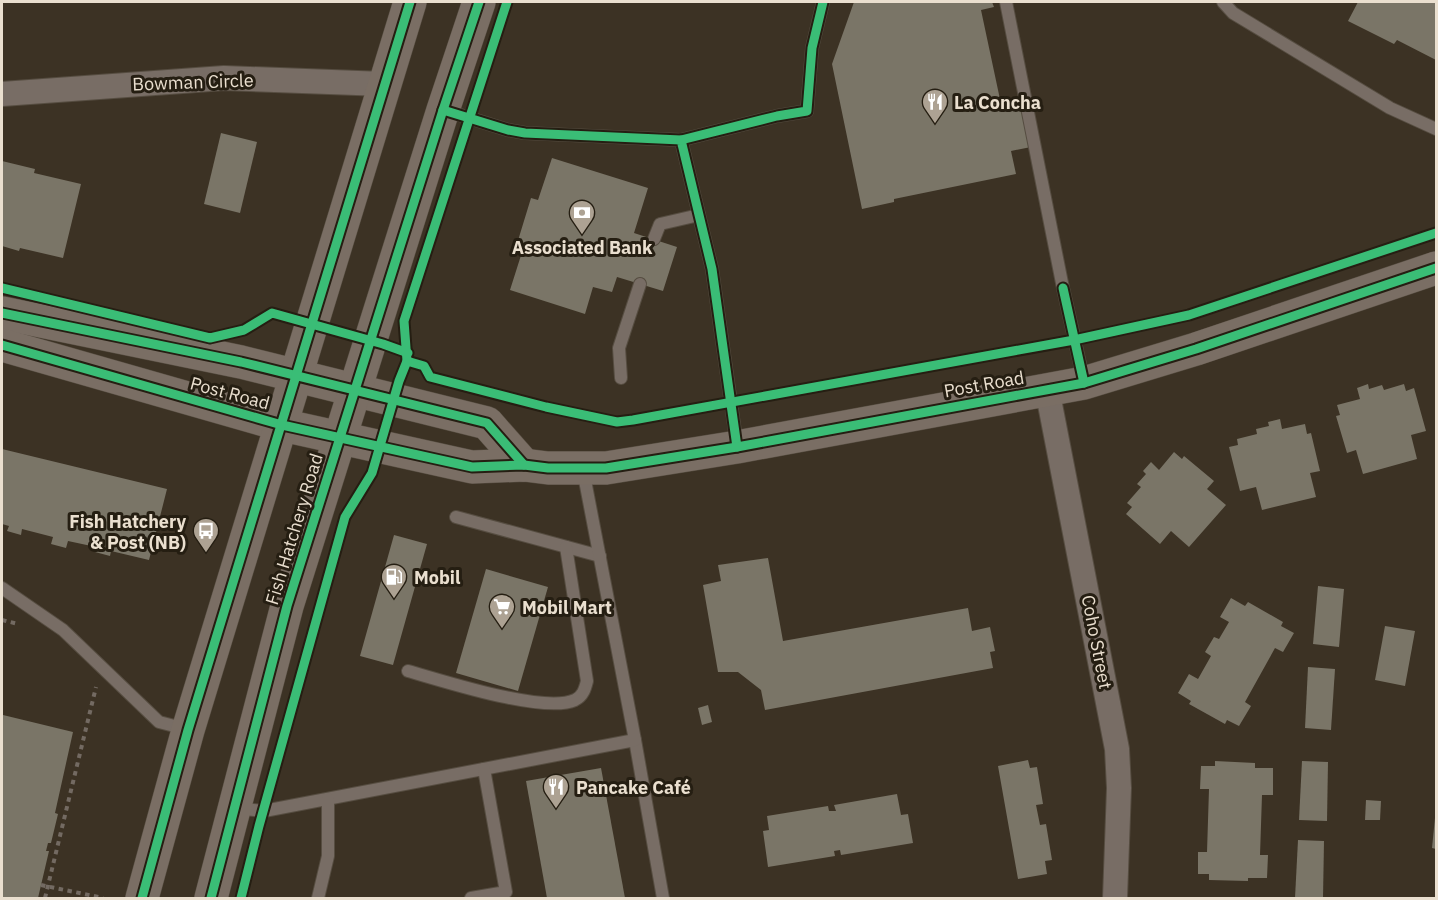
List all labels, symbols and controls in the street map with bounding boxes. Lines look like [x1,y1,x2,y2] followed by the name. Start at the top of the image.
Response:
[132,68,254,96] street label: Bowman Circle
[920,87,950,125] restaurant icon: La Concha
[954,91,1041,114] place label: La Concha
[567,198,597,236] bank icon: Associated Bank
[512,236,653,259] place label: Associated Bank
[942,366,1026,402] street label: Post Road
[188,371,272,415] street label: Post Road
[260,451,328,607] street label: Fish Hatchery Road
[69,510,186,554] place label: Fish Hatchery & Post (NB)
[191,516,221,554] bus stop icon: Fish Hatchery & Post (NB)
[379,562,409,600] fuel station icon: Mobil
[414,566,461,589] place label: Mobil
[487,592,517,630] supermarket icon: Mobil Mart
[1077,593,1117,691] street label: Coho Street
[522,596,612,619] place label: Mobil Mart
[541,772,571,810] restaurant icon: Pancake Café
[576,776,691,799] place label: Pancake Café

